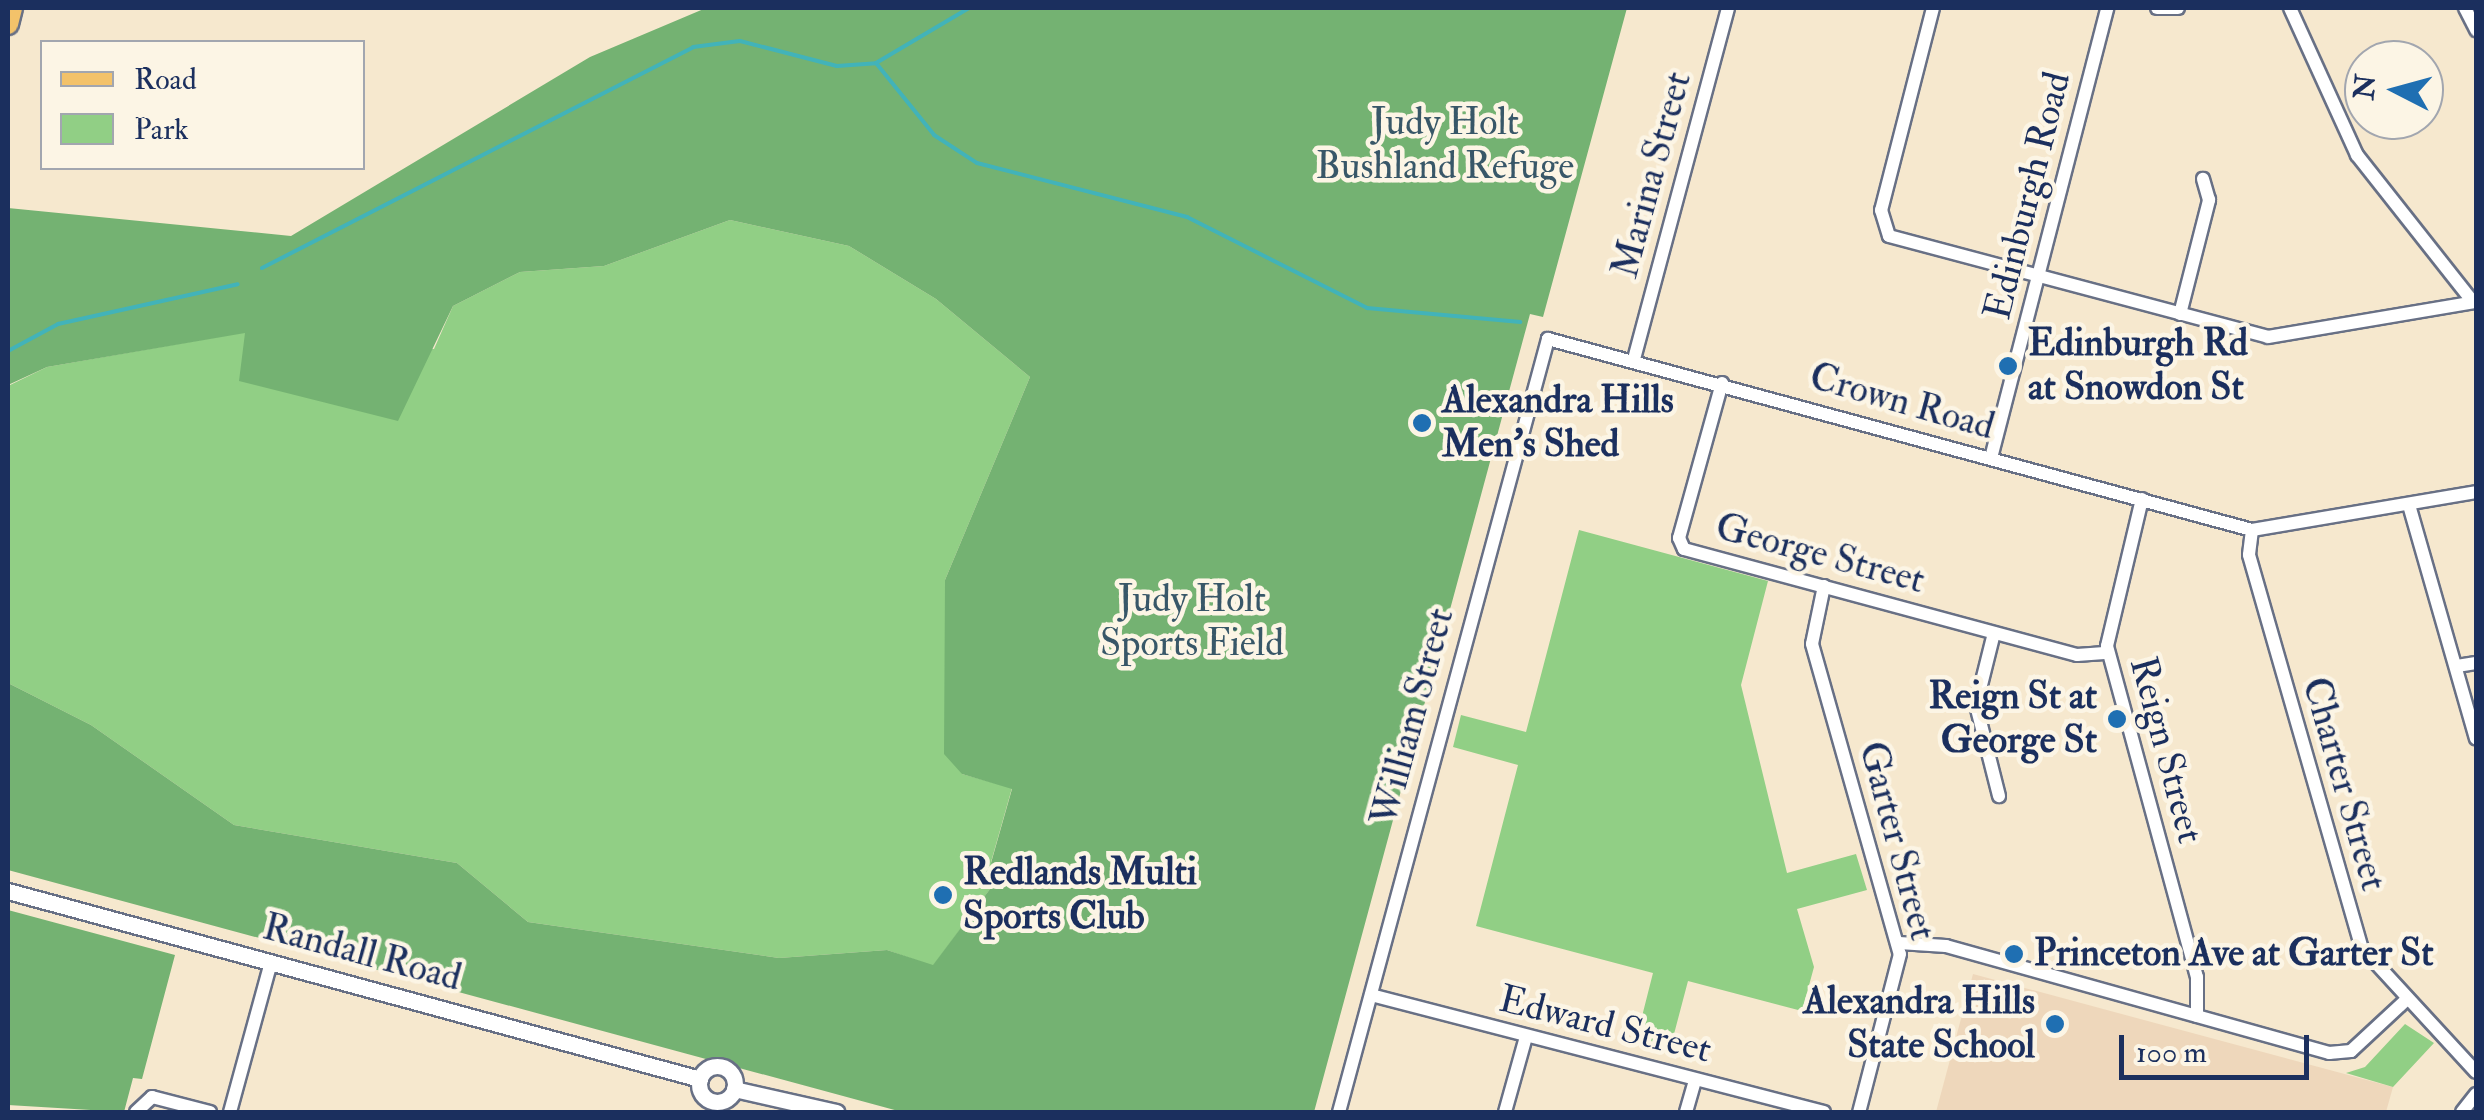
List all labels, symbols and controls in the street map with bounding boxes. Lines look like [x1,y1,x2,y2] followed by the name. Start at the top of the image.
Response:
[40,40,365,170] legend
[2344,40,2444,140] north arrow
[134,61,197,98] text: Road
[1603,67,1701,283] street label: Marina Street
[1975,67,2081,325] street label: Edinburgh Road
[2347,73,2384,101] text: N
[1316,100,1574,190] park label: Judy Holt Bushland Refuge
[134,111,189,148] text: Park
[2028,321,2248,410] place label: Edinburgh Rd at Snowdon St
[1804,354,2000,450] street label: Crown Road
[1997,355,2019,377] marker: Edinburgh Rd at Snowdon St
[1442,378,1674,468] place label: Alexandra Hills Men's Shed
[1411,412,1433,434] marker: Alexandra Hills Men's Shed
[1711,504,1929,604] street label: George Street
[1100,577,1284,666] park label: Judy Holt Sports Field
[1362,603,1464,831] street label: William Street
[2119,652,2213,848] street label: Reign Street
[2292,672,2396,896] street label: Charter Street
[1928,674,2097,764] place label: Reign St at George St
[2106,708,2128,730] marker: Reign St at George St
[1849,737,1945,945] street label: Garter Street
[963,850,1197,939] place label: Redlands Multi Sports Club
[932,884,954,906] marker: Redlands Multi Sports Club
[258,905,466,1001] street label: Randall Road
[2034,931,2434,977] place label: Princeton Ave at Garter St
[2003,943,2025,965] marker: Princeton Ave at Garter St
[1494,977,1716,1073] street label: Edward Street
[1803,979,2035,1068] place label: Alexandra Hills State School
[2044,1013,2066,1035] marker: Alexandra Hills State School
[2124,1015,2314,1077] scale bar
[2136,1034,2207,1071] text: 100 m

